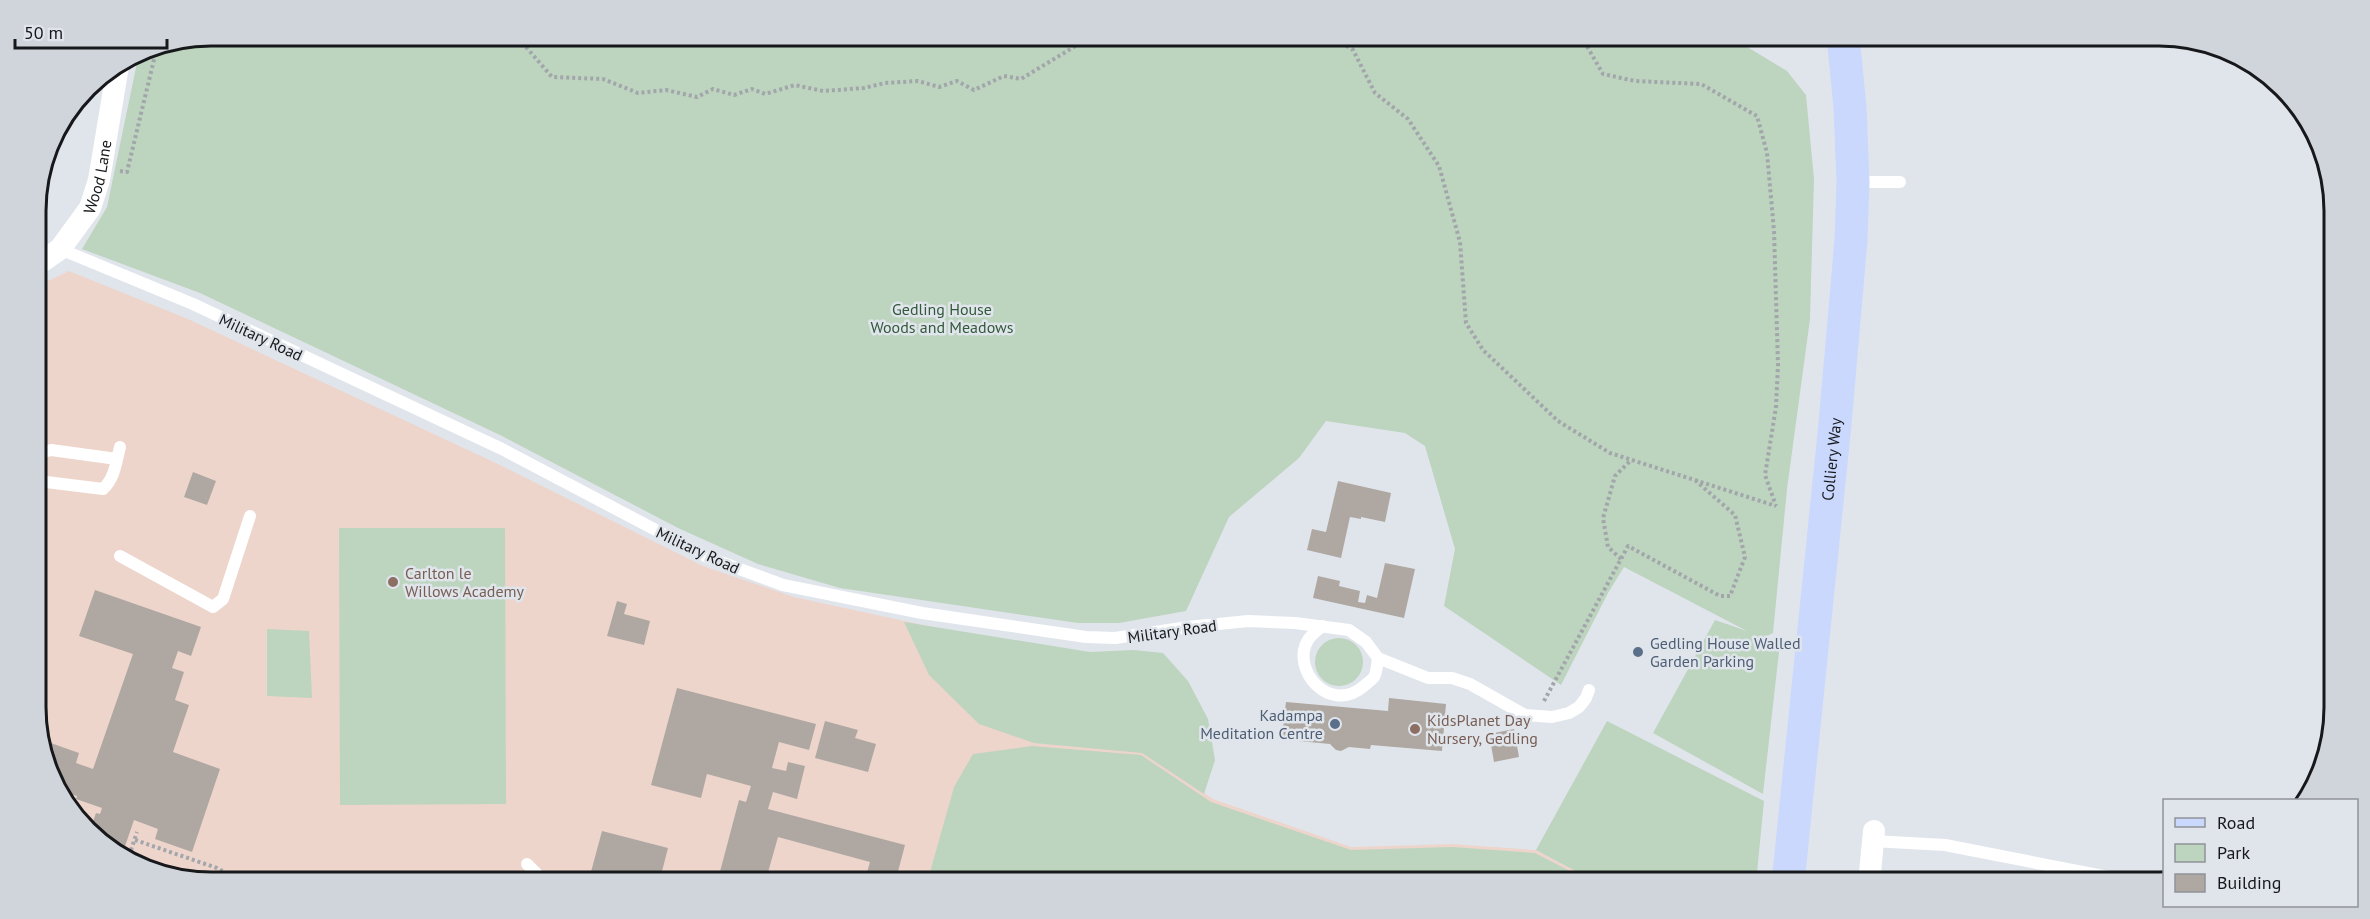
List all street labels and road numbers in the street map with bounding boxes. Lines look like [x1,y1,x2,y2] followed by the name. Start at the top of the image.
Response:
[79,138,116,216] street label: Wood Lane
[216,309,306,365] street label: Military Road
[1817,416,1846,502] street label: Colliery Way
[653,522,743,578] street label: Military Road
[1126,615,1218,647] street label: Military Road

